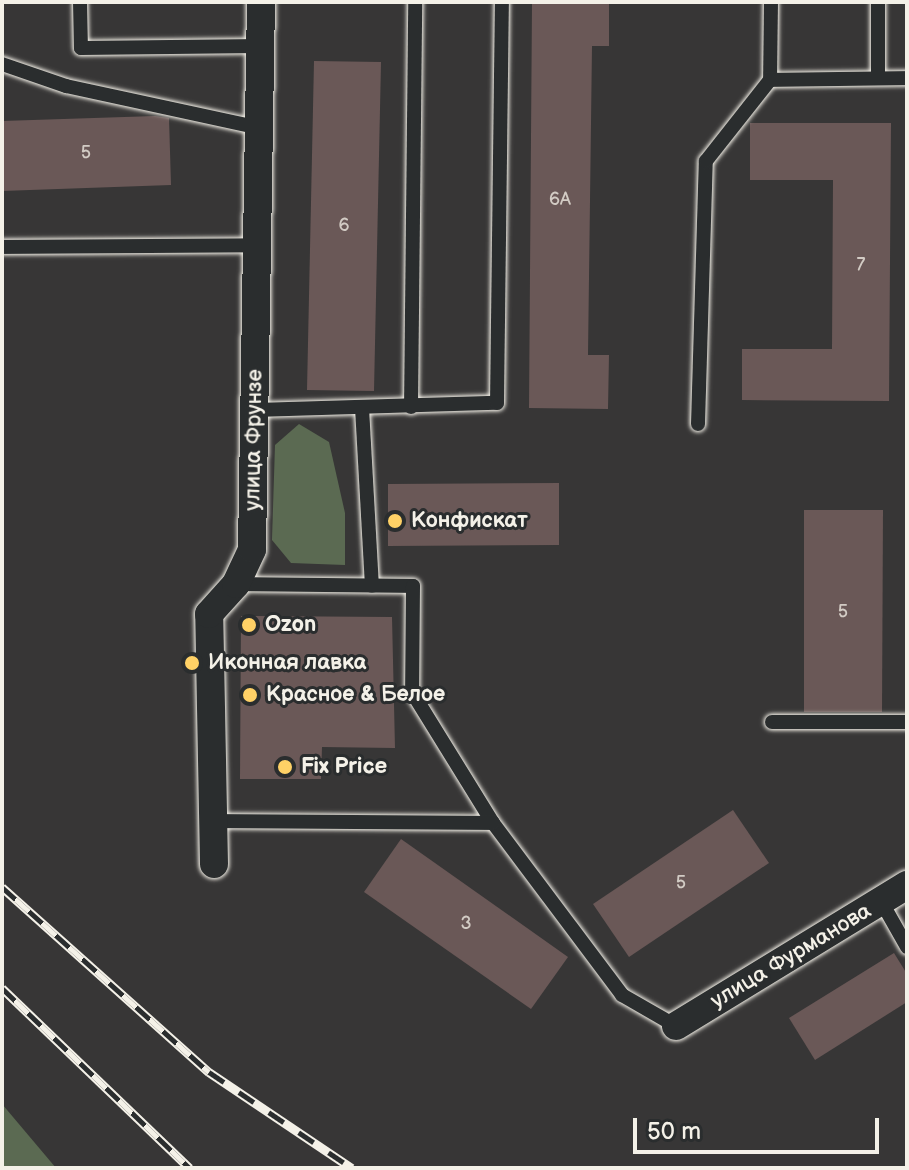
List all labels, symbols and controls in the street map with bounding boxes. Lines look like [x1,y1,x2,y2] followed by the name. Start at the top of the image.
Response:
[81,142,91,164] house number: 5
[549,189,571,211] house number: 6А
[339,215,349,237] house number: 6
[857,254,865,276] house number: 7
[240,369,268,511] street label: улица Фрунзе
[411,508,528,534] place label: Конфискат
[386,512,404,530] marker: Конфискат
[838,601,848,623] house number: 5
[265,612,316,638] place label: Ozon
[240,616,258,634] marker: Ozon
[208,650,366,676] place label: Иконная лавка
[183,654,201,672] marker: Иконная лавка
[266,682,445,708] place label: Красное & Белое
[241,686,259,704] marker: Красное & Белое
[301,754,387,780] place label: Fix Price
[276,758,294,776] marker: Fix Price
[676,872,686,894] house number: 5
[706,898,876,1014] street label: улица Фурманова
[460,913,472,935] house number: 3
[637,1102,883,1152] scale bar
[647,1117,701,1146] text: 50 m

